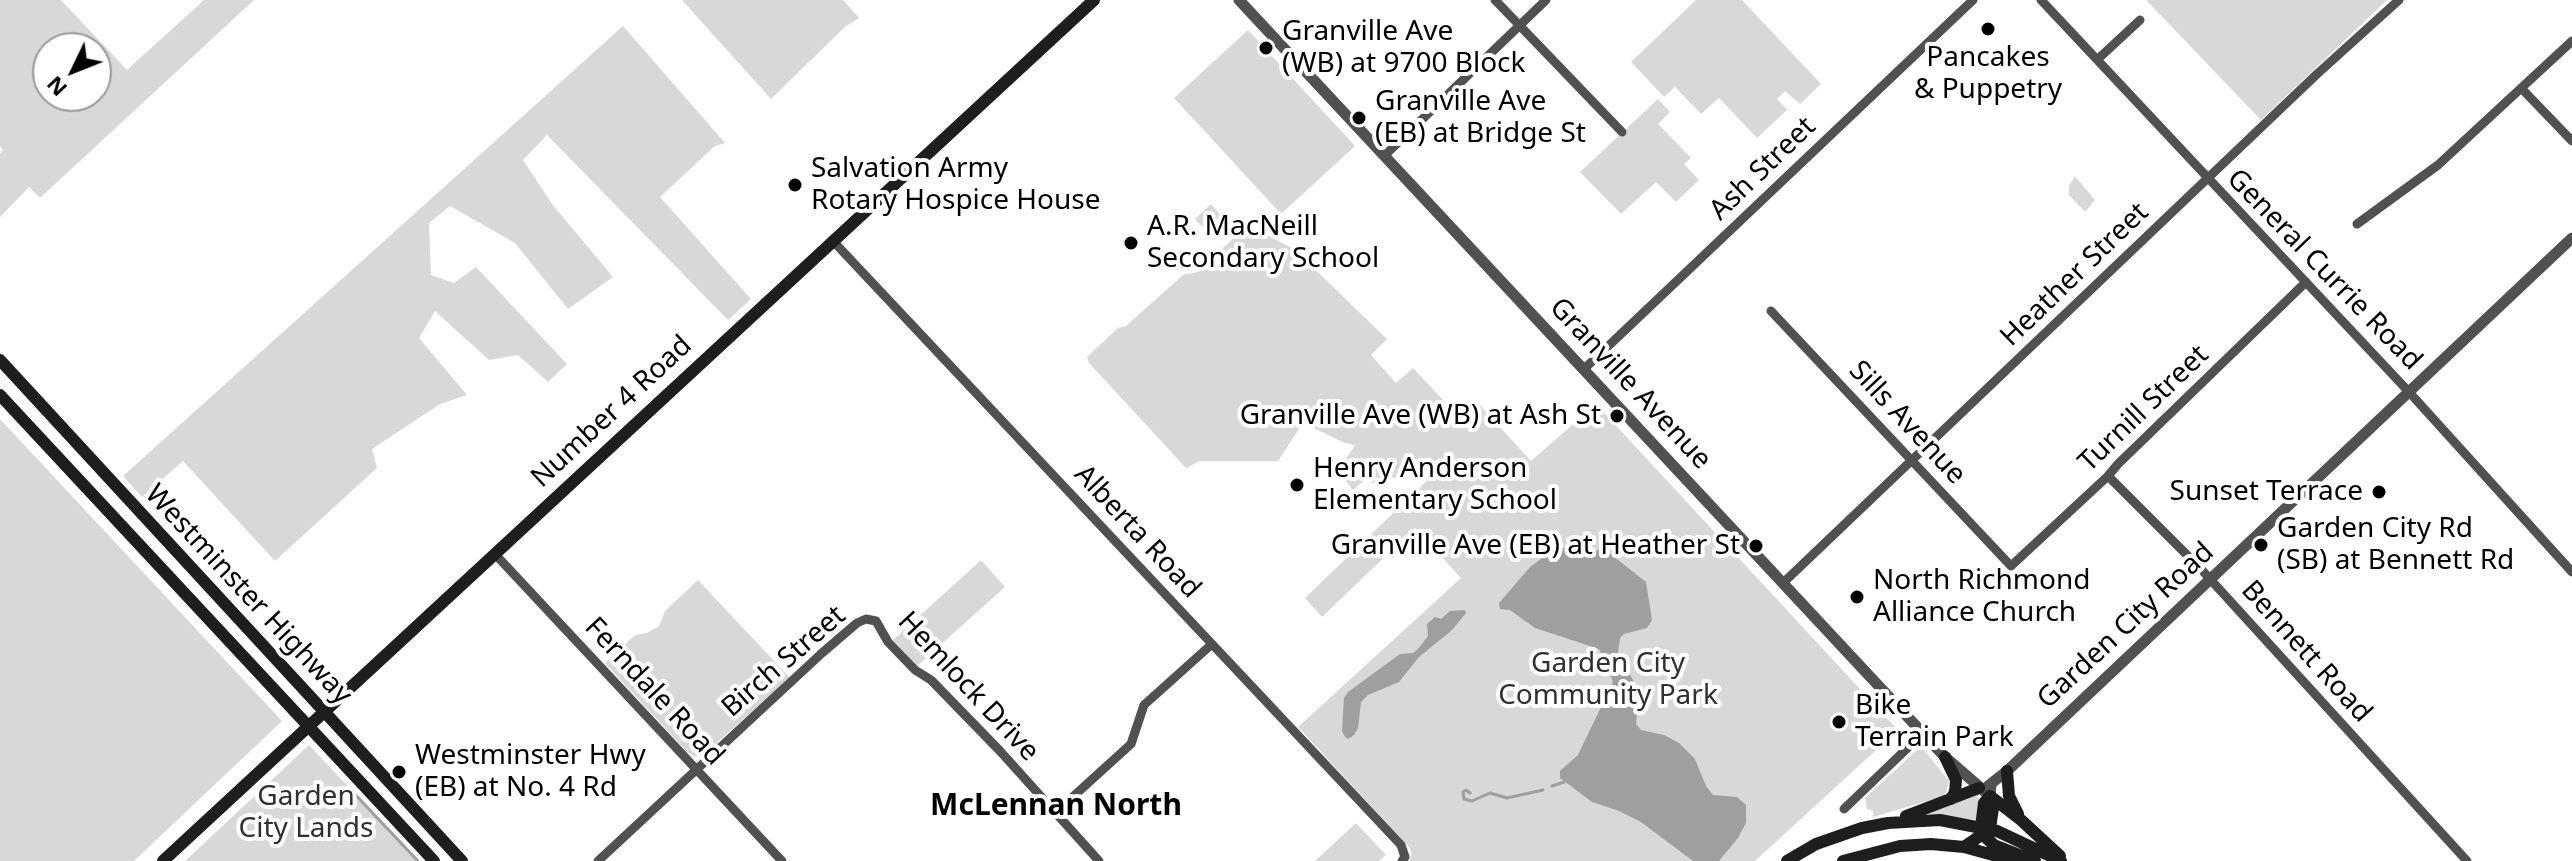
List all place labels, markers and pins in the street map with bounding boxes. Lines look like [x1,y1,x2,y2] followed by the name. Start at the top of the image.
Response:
[1282,15,1526,81] place label: Granville Ave (WB) at 9700 Block
[1979,20,1997,38] marker: Pancakes & Puppetry
[1257,39,1275,57] marker: Granville Ave (WB) at 9700 Block
[1914,41,2062,107] place label: Pancakes & Puppetry
[1375,85,1586,151] place label: Granville Ave (EB) at Bridge St
[1350,109,1368,127] marker: Granville Ave (EB) at Bridge St
[811,152,1101,218] place label: Salvation Army Rotary Hospice House
[786,176,804,194] marker: Salvation Army Rotary Hospice House
[1147,210,1379,276] place label: A.R. MacNeill Secondary School
[1122,234,1140,252] marker: A.R. MacNeill Secondary School
[1240,399,1601,433] place label: Granville Ave (WB) at Ash St
[1608,407,1626,425] marker: Granville Ave (WB) at Ash St
[1313,452,1557,518] place label: Henry Anderson Elementary School
[2170,475,2363,509] place label: Sunset Terrace
[1288,476,1306,494] marker: Henry Anderson Elementary School
[2370,483,2388,501] marker: Sunset Terrace
[2277,512,2514,578] place label: Garden City Rd (SB) at Bennett Rd
[1331,529,1740,563] place label: Granville Ave (EB) at Heather St
[2252,536,2270,554] marker: Garden City Rd (SB) at Bennett Rd
[1747,537,1765,555] marker: Granville Ave (EB) at Heather St
[1873,564,2091,630] place label: North Richmond Alliance Church
[1848,588,1866,606] marker: North Richmond Alliance Church
[1855,689,2014,755] place label: Bike Terrain Park
[1830,713,1848,731] marker: Bike Terrain Park
[415,739,646,805] place label: Westminster Hwy (EB) at No. 4 Rd
[390,763,408,781] marker: Westminster Hwy (EB) at No. 4 Rd

